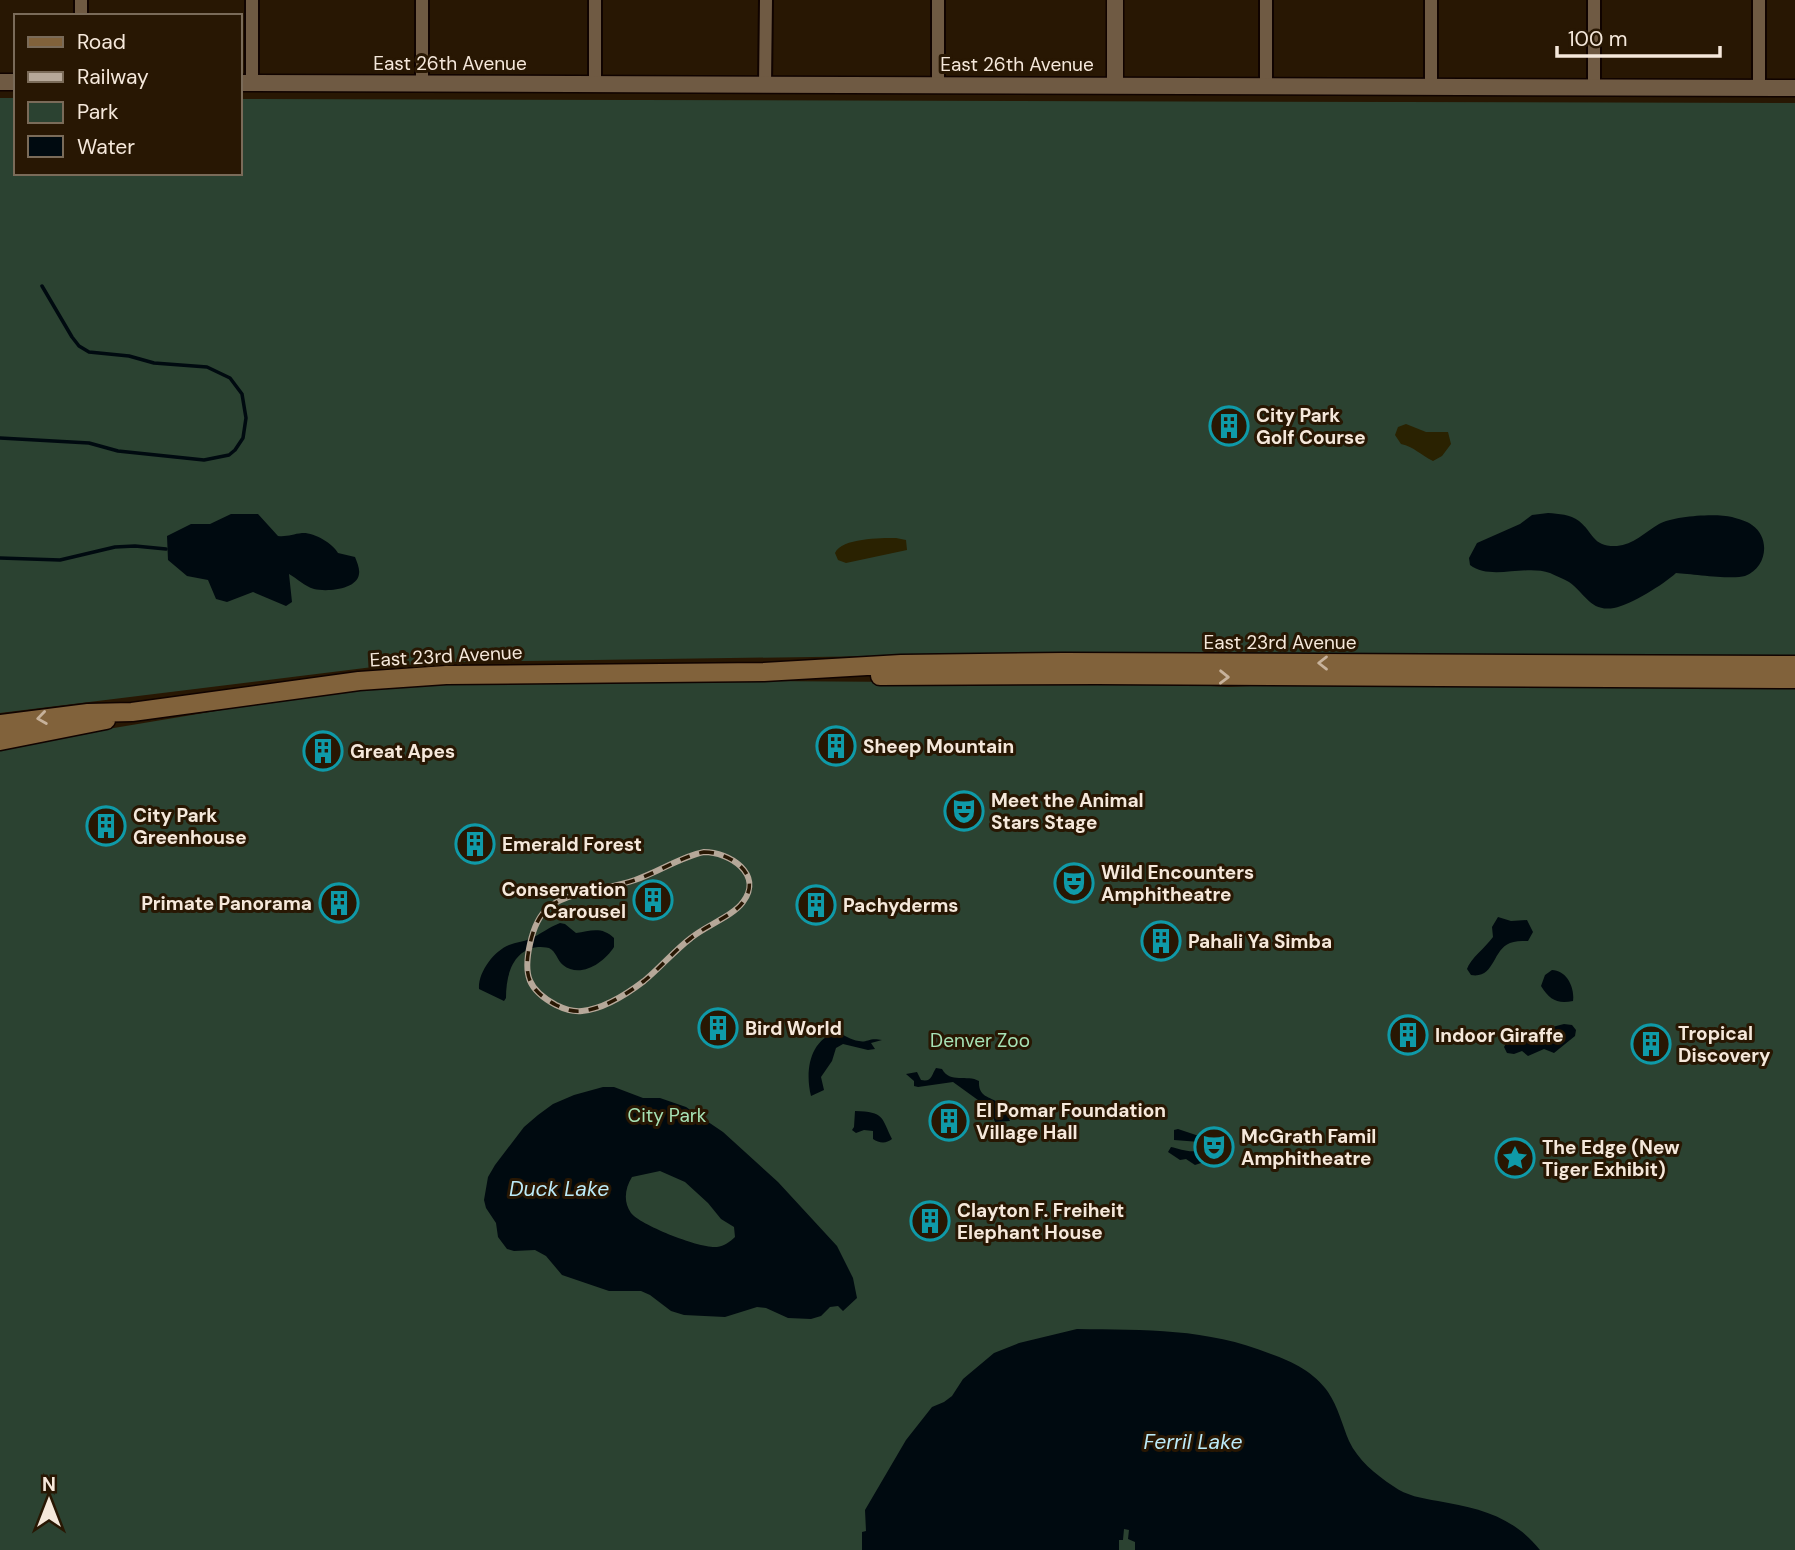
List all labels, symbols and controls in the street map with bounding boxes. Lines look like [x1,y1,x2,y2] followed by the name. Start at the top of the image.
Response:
[14,14,242,175] legend
[1557,14,1720,58] scale bar
[1568,25,1628,53] text: 100 m
[77,28,126,56] text: Road
[373,51,527,76] street label: East 26th Avenue
[940,52,1094,77] street label: East 26th Avenue
[77,63,149,91] text: Railway
[77,98,119,126] text: Park
[77,133,135,161] text: Water
[1256,403,1366,450] place label: City Park Golf Course
[1208,405,1250,447] building icon: City Park Golf Course
[1203,630,1357,655] street label: East 23rd Avenue
[369,640,523,672] street label: East 23rd Avenue
[1317,655,1327,671] one-way arrow
[1219,669,1230,684] one-way arrow
[36,711,47,726] one-way arrow
[815,725,857,767] building icon: Sheep Mountain
[302,730,344,772] building icon: Great Apes
[863,734,1014,759] place label: Sheep Mountain
[350,739,455,764] place label: Great Apes
[991,788,1144,835] place label: Meet the Animal Stars Stage
[943,790,985,832] theatre icon: Meet the Animal Stars Stage
[133,803,247,850] place label: City Park Greenhouse
[85,805,127,847] building icon: City Park Greenhouse
[454,823,496,865] building icon: Emerald Forest
[502,832,642,857] place label: Emerald Forest
[1101,860,1254,907] place label: Wild Encounters Amphitheatre
[1053,862,1095,904] theatre icon: Wild Encounters Amphitheatre
[501,877,626,924] place label: Conservation Carousel
[632,879,674,921] building icon: Conservation Carousel
[318,882,360,924] building icon: Primate Panorama
[795,884,837,926] building icon: Pachyderms
[141,891,312,916] place label: Primate Panorama
[843,893,958,918] place label: Pachyderms
[1140,920,1182,962] building icon: Pahali Ya Simba
[1188,929,1332,954] place label: Pahali Ya Simba
[697,1007,739,1049] building icon: Bird World
[1387,1014,1429,1056] building icon: Indoor Giraffe
[745,1016,842,1041] place label: Bird World
[1678,1021,1771,1068] place label: Tropical Discovery
[1435,1023,1564,1048] place label: Indoor Giraffe
[1630,1023,1672,1065] building icon: Tropical Discovery
[930,1028,1030,1053] park label: Denver Zoo
[976,1098,1166,1145] place label: El Pomar Foundation Village Hall
[928,1100,970,1142] building icon: El Pomar Foundation Village Hall
[628,1103,707,1128] park label: City Park
[1241,1124,1376,1171] place label: McGrath Famil Amphitheatre
[1193,1126,1235,1168] theatre icon: McGrath Famil Amphitheatre
[1542,1135,1680,1182] place label: The Edge (New Tiger Exhibit)
[1494,1137,1536,1179] place icon: The Edge (New Tiger Exhibit)
[509,1175,609,1203] water label: Duck Lake
[957,1198,1124,1245] place label: Clayton F. Freiheit Elephant House
[909,1200,951,1242] building icon: Clayton F. Freiheit Elephant House
[1144,1428,1242,1456] water label: Ferril Lake
[14,1466,84,1536] north arrow
[42,1472,56,1497] text: N

